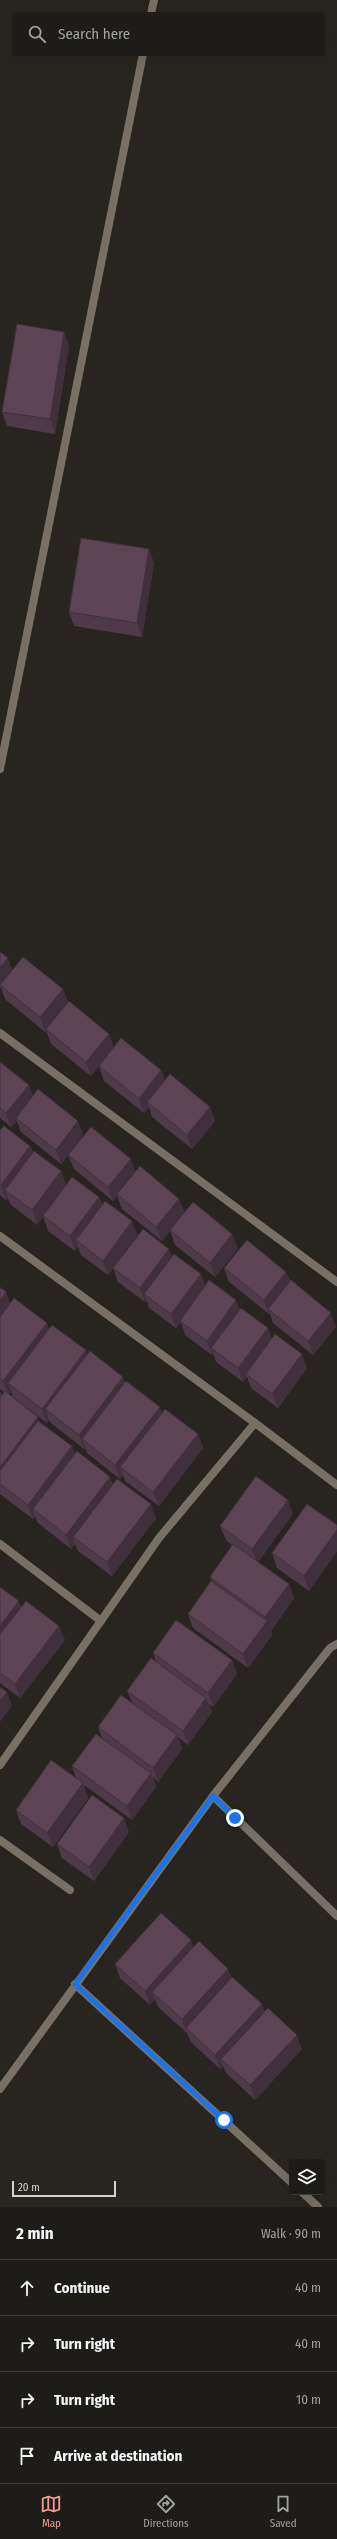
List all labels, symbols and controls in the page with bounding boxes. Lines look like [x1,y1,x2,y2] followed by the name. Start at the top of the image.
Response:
[12,12,325,56] search box
[26,23,48,45] icon: search
[58,25,130,43] text: Search here
[226,1809,244,1827] route end
[215,2111,233,2129] route start
[289,2159,325,2195] map controls
[289,2159,325,2195] button: layers
[12,2179,116,2198] scale bar
[18,2181,40,2194] text: 20 m
[16,2223,54,2244] text: 2 min
[261,2226,321,2241] text: Walk · 90 m
[16,2277,38,2299] icon: ahead
[54,2279,110,2297] text: Continue
[295,2280,321,2295] text: 40 m
[16,2333,38,2355] icon: right
[54,2335,115,2353] text: Turn right
[295,2336,321,2351] text: 40 m
[16,2389,38,2411] icon: right
[54,2391,115,2409] text: Turn right
[296,2392,321,2407] text: 10 m
[16,2445,38,2467] icon: arrive
[54,2447,182,2465] text: Arrive at destination
[40,2493,62,2530] tab: Map
[143,2493,189,2530] tab: Directions
[270,2493,297,2530] tab: Saved

